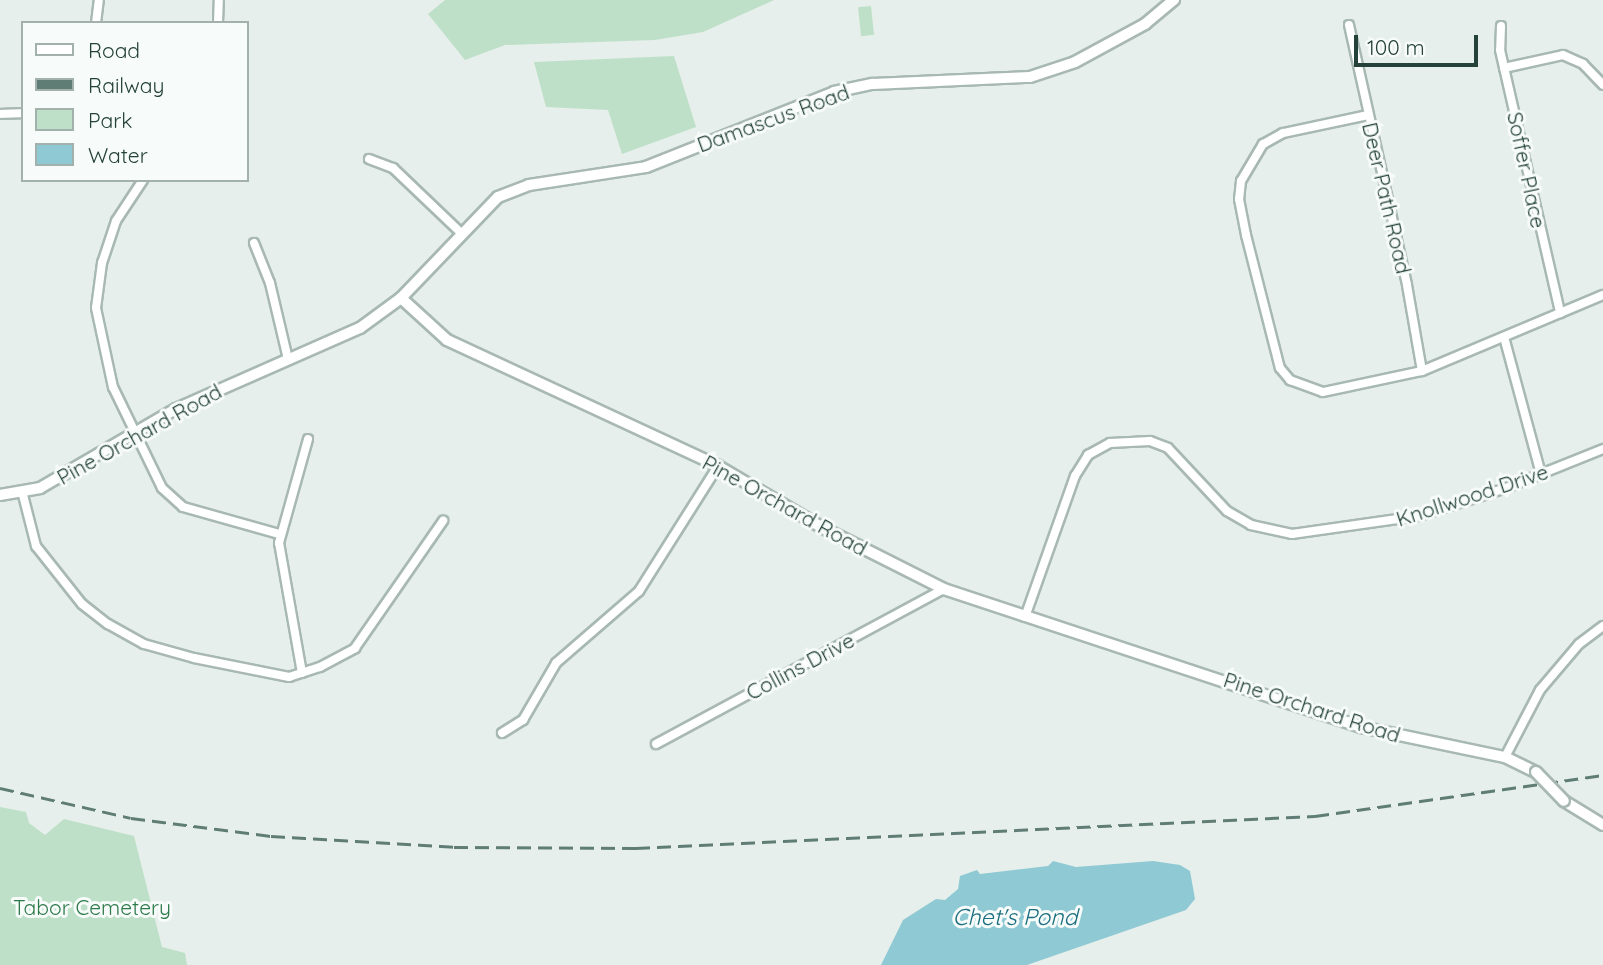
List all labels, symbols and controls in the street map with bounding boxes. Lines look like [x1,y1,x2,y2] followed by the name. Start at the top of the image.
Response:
[21,21,248,182] legend
[1358,21,1482,65] scale bar
[1367,34,1425,60] text: 100 m
[88,37,140,63] text: Road
[88,72,164,98] text: Railway
[693,79,853,157] street label: Damascus Road
[88,107,132,133] text: Park
[1502,110,1552,230] street label: Soffer Place
[1357,120,1417,276] street label: Deer Path Road
[88,142,148,168] text: Water
[52,378,226,490] street label: Pine Orchard Road
[698,449,872,561] street label: Pine Orchard Road
[1393,459,1551,531] street label: Knollwood Drive
[742,627,858,705] street label: Collins Drive
[1221,667,1403,747] street label: Pine Orchard Road
[13,894,171,920] park label: Tabor Cemetery
[953,903,1077,931] water label: Chet's Pond

